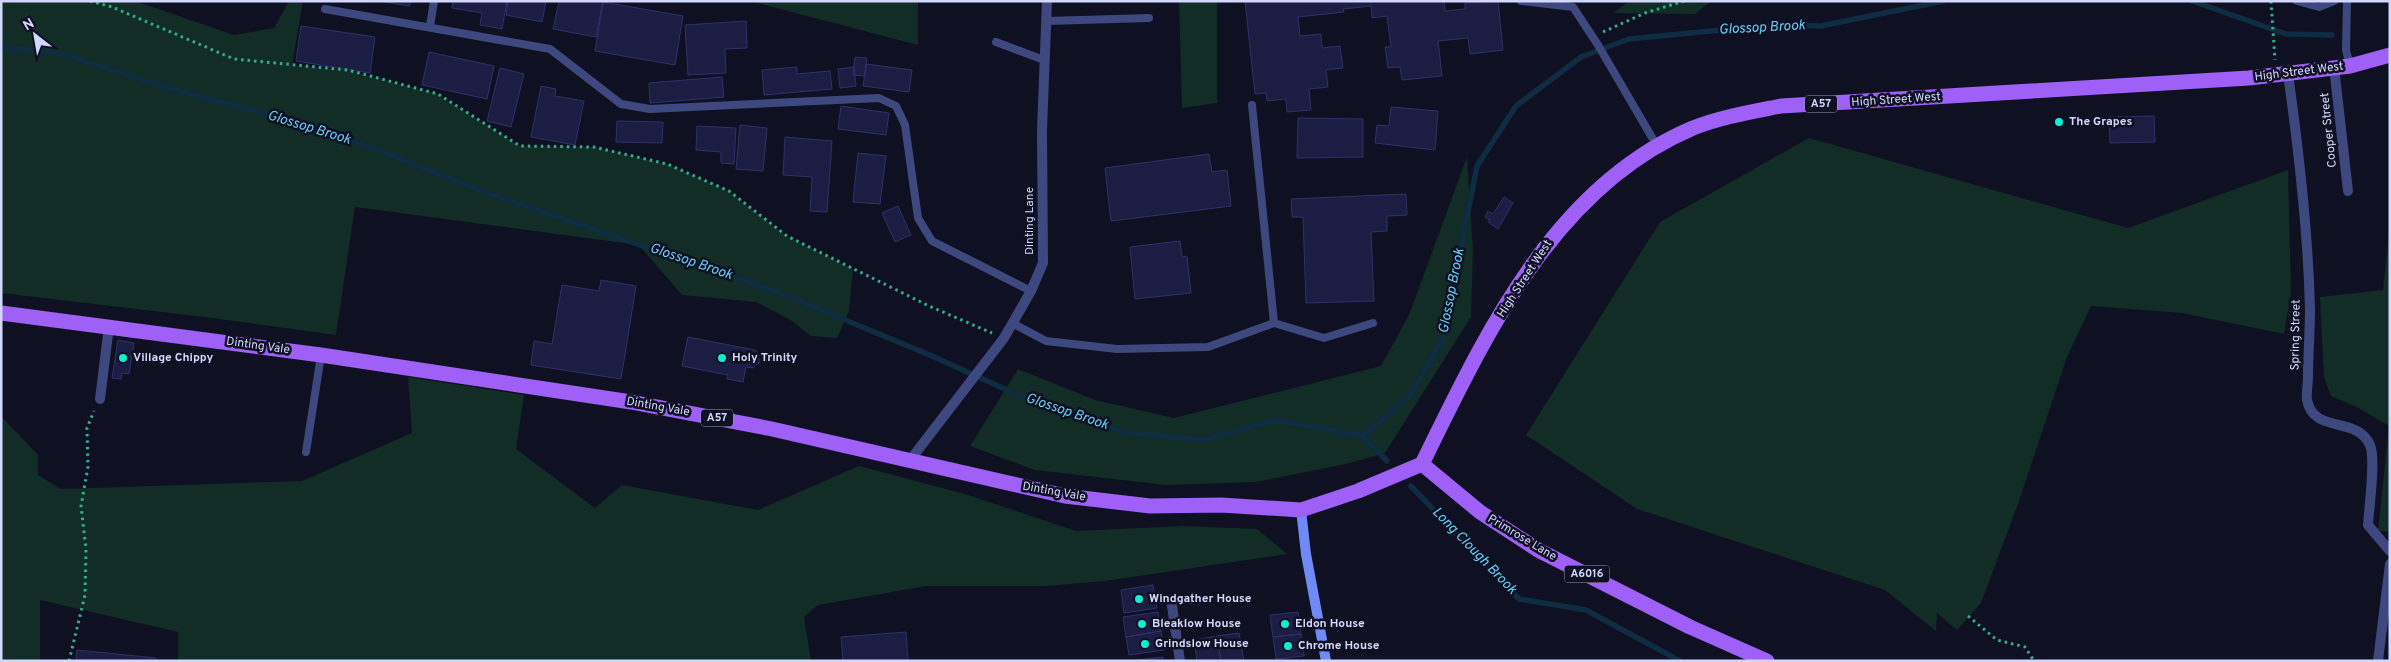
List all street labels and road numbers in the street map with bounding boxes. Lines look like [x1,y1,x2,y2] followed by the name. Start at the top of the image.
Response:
[2254,59,2344,85] street label: High Street West
[1851,89,1941,111] street label: High Street West
[2317,92,2341,168] street label: Cooper Street
[1805,96,1837,112] road number: A57
[1022,187,1038,255] street label: Dinting Lane
[1494,237,1556,321] street label: High Street West
[2287,299,2305,371] street label: Spring Street
[225,334,291,358] street label: Dinting Vale
[625,394,691,420] street label: Dinting Vale
[701,409,733,426] road number: A57
[1021,479,1087,505] street label: Dinting Vale
[1485,511,1559,565] street label: Primrose Lane
[1564,566,1610,582] road number: A6016

